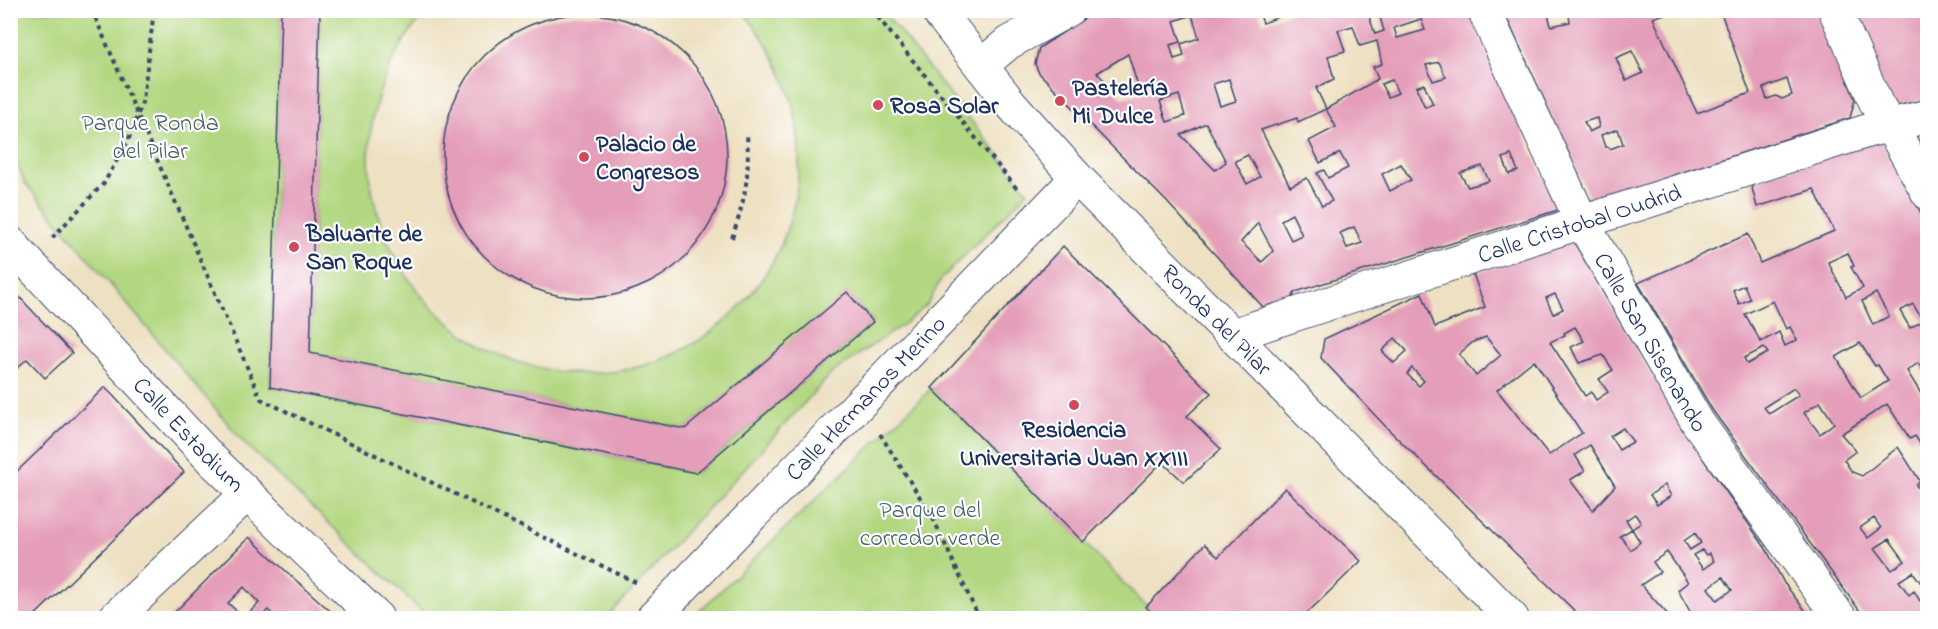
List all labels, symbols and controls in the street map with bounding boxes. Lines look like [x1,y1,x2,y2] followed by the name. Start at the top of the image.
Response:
[1072,72,1168,135] place label: Pastelería Mi Dulce
[890,90,999,125] place label: Rosa Solar
[1053,94,1067,108] marker: Pastelería Mi Dulce
[871,98,885,112] marker: Rosa Solar
[81,107,219,170] park label: Parque Ronda del Pilar
[596,128,699,192] place label: Palacio de Congresos
[577,150,591,164] marker: Palacio de Congresos
[1474,176,1687,274] street label: Calle Cristobal Oudrid
[305,218,424,281] place label: Baluarte de San Roque
[287,240,301,254] marker: Baluarte de San Roque
[1583,247,1715,441] street label: Calle San Sisenando
[1152,257,1279,386] street label: Ronda del Pilar
[779,308,956,490] street label: Calle Hermanos Merino
[123,370,251,502] street label: Calle Estadium
[1067,398,1081,412] marker: Residencia Universitaria Juan XXIII
[960,414,1188,477] place label: Residencia Universitaria Juan XXIII
[860,494,1001,557] park label: Parque del corredor verde

